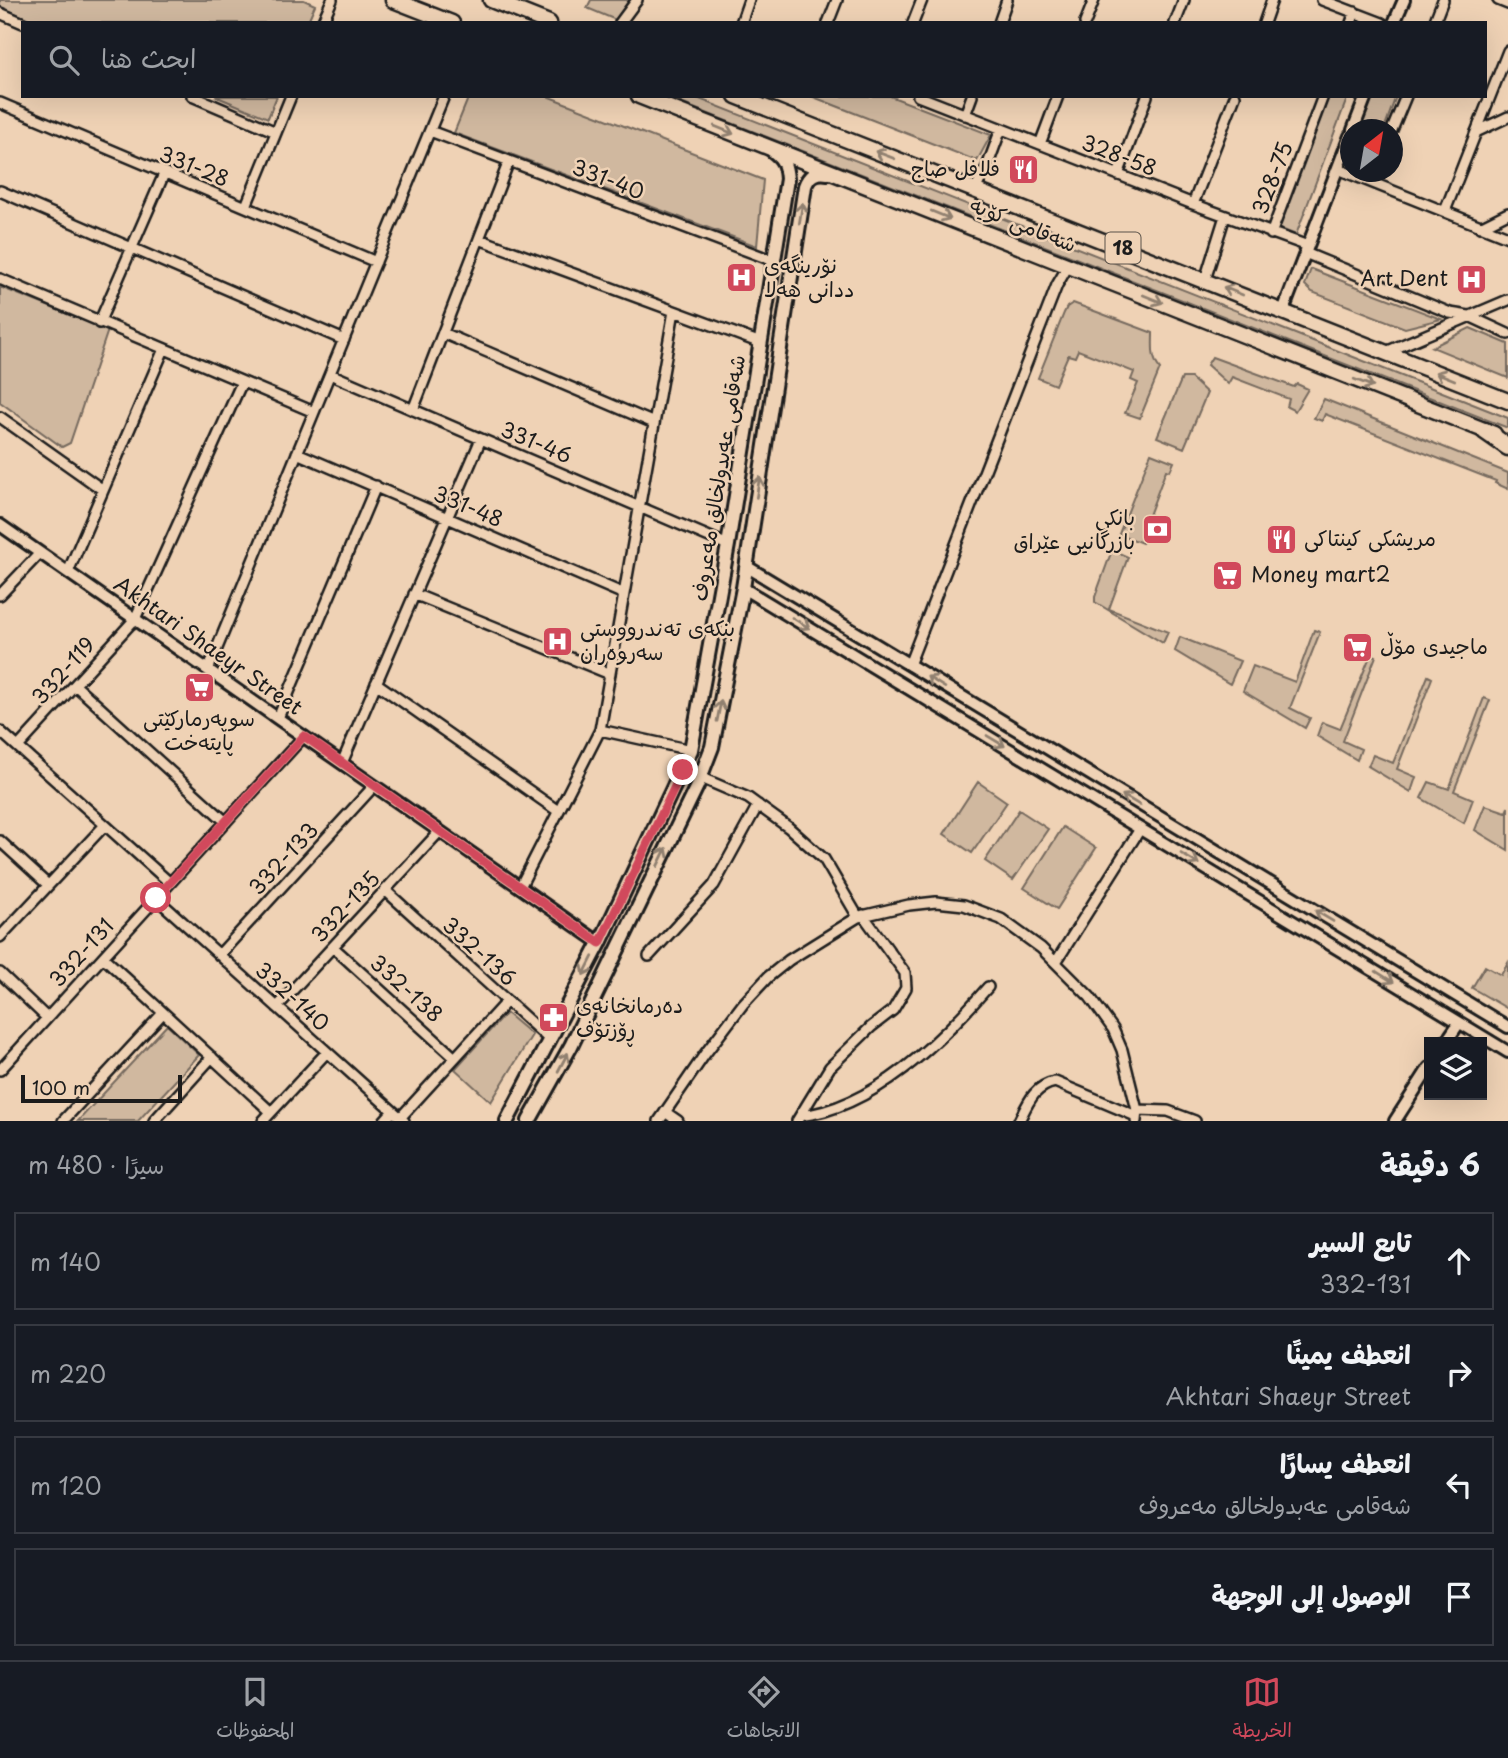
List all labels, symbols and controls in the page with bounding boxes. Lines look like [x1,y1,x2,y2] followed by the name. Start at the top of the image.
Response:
[21,21,1487,98] search box
[101,38,196,77] text: ابحث هنا
[45,41,83,79] icon: search
[1340,119,1403,182] north arrow
[713,124,735,137] one-way arrow
[1078,125,1162,183] street label: 328-58
[1243,136,1300,218] street label: 328-75
[155,137,235,194] street label: 331-28
[874,147,896,160] one-way arrow
[568,150,650,207] street label: 331-40
[911,151,1000,183] place label: فلافل صاج
[1006,152,1040,186] restaurant icon: فلافل صاج
[966,187,1082,259] street label: شەقامی کۆیە
[795,202,808,225] one-way arrow
[930,210,951,223] one-way arrow
[1106,232,1140,264] road number: 18
[764,248,854,304] place label: نۆرینگەی ددانی هەلا
[724,261,758,295] hospital icon: نۆرینگەی ددانی هەلا
[1360,261,1448,293] place label: Art Dent
[1454,262,1488,296] hospital icon: Art Dent
[1223,284,1245,297] one-way arrow
[1141,293,1163,306] one-way arrow
[682,352,752,603] street label: شەقامی عەبدولخالق مەعروف
[1434,368,1456,381] one-way arrow
[1352,378,1374,391] one-way arrow
[496,412,577,470] street label: 331-46
[429,476,509,534] street label: 331-48
[752,476,765,498] one-way arrow
[1013,500,1135,556] place label: بانکی بازرگانیی عێراق
[1141,513,1175,547] bank icon: بانکی بازرگانیی عێراق
[1304,521,1436,553] place label: مریشکی کینتاکی
[1264,522,1298,556] restaurant icon: مریشکی کینتاکی
[1251,557,1390,589] place label: Money mart2
[1211,558,1245,592] supermarket icon: Money mart2
[108,567,310,722] street label: Akhtari Shaeyr Street
[580,611,735,667] place label: بنکەی تەندرووستی سەروەران
[791,617,811,631] one-way arrow
[540,624,574,658] hospital icon: بنکەی تەندرووستی سەروەران
[23,629,102,711] street label: 332-119
[1380,629,1488,661] place label: ماجیدی مۆڵ
[1340,630,1374,664] supermarket icon: ماجیدی مۆڵ
[182,670,216,704] supermarket icon: سوپەرمارکێتی پایتەخت
[927,674,947,688] one-way arrow
[713,700,726,723] one-way arrow
[143,701,255,757] place label: سوپەرمارکێتی پایتەخت
[985,735,1005,749] one-way arrow
[667,754,698,785] route end
[1121,792,1141,806] one-way arrow
[240,814,325,901] street label: 332-133
[656,847,670,868] one-way arrow
[1180,852,1200,866] one-way arrow
[303,862,386,949] street label: 332-135
[140,882,171,913] route start
[436,909,524,992] street label: 332-136
[1314,909,1334,923] one-way arrow
[41,910,120,993] street label: 332-131
[364,946,451,1029] street label: 332-138
[249,953,338,1038] street label: 332-140
[580,955,594,976] one-way arrow
[1375,970,1394,985] one-way arrow
[576,988,683,1047] place label: دەرمانخانەی ڕۆزتۆف
[536,1001,570,1035] pharmacy icon: دەرمانخانەی ڕۆزتۆف
[1424,1037,1487,1100] map controls
[1424,1037,1487,1100] button: layers
[556,1052,570,1072] one-way arrow
[21,1072,182,1104] scale bar
[32,1073,90,1101] text: 100 m
[1380,1141,1480,1186] text: 6 دقيقة
[28,1147,164,1182] text: سيرًا · 480 m
[1310,1222,1411,1261] text: تابع السير
[1440,1242,1478,1280] icon: ahead
[30,1244,101,1279] text: 140 m
[1320,1266,1411,1301] text: 332-131
[1287,1334,1411,1373] text: انعطف يمينًا
[1440,1354,1478,1392] icon: right
[30,1356,106,1391] text: 220 m
[1166,1378,1411,1413] text: Akhtari Shaeyr Street
[1280,1443,1411,1482] text: انعطف يسارًا
[1440,1466,1478,1504] icon: left
[30,1468,102,1503] text: 120 m
[1139,1487,1411,1522] text: شەقامی عەبدولخالق مەعروف
[1212,1575,1411,1614] text: الوصول إلى الوجهة
[1440,1578,1478,1616] icon: arrive
[216,1673,294,1747] tab: المحفوظات
[727,1673,800,1747] tab: الاتجاهات
[1233,1673,1292,1747] tab: الخريطة

